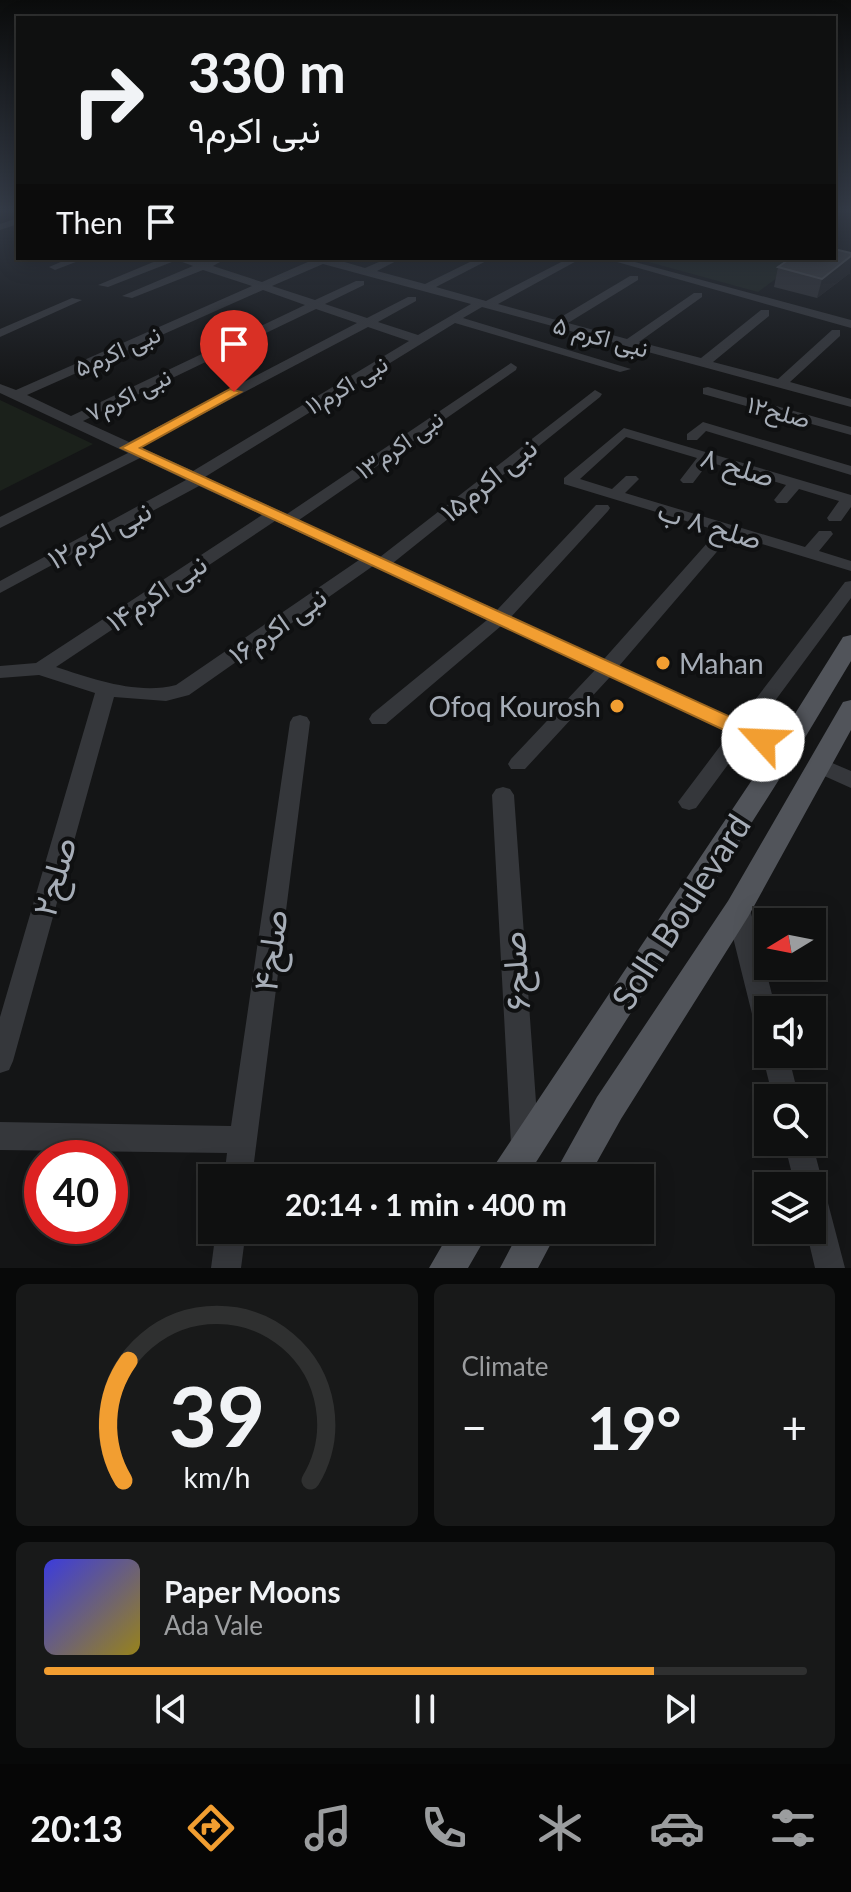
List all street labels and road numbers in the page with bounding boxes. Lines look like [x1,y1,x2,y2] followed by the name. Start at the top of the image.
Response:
[549,309,652,365] street label: نبی اکرم ۵
[69,318,166,385] street label: نبی اکرم۵
[300,348,394,422] street label: نبی اکرم۱۱
[81,361,177,430] street label: نبی اکرم۷
[743,389,814,437] street label: صلح۱۲
[350,404,450,487] street label: نبی اکرم۱۳
[433,430,545,531] street label: نبی اکرم۱۵
[696,439,779,497] street label: ۸ صلح
[653,492,766,560] street label: صلح ۸ ب
[41,493,158,578] street label: نبی اکرم۱۲
[99,546,214,640] street label: نبی اکرم۱۴
[222,579,334,673] street label: نبی اکرم۱۶
[602,806,758,1016] street label: Solh Boulevard
[22,832,89,922] street label: صلح۲
[243,907,300,994] street label: صلح۴
[491,930,542,1012] street label: صلح۶

